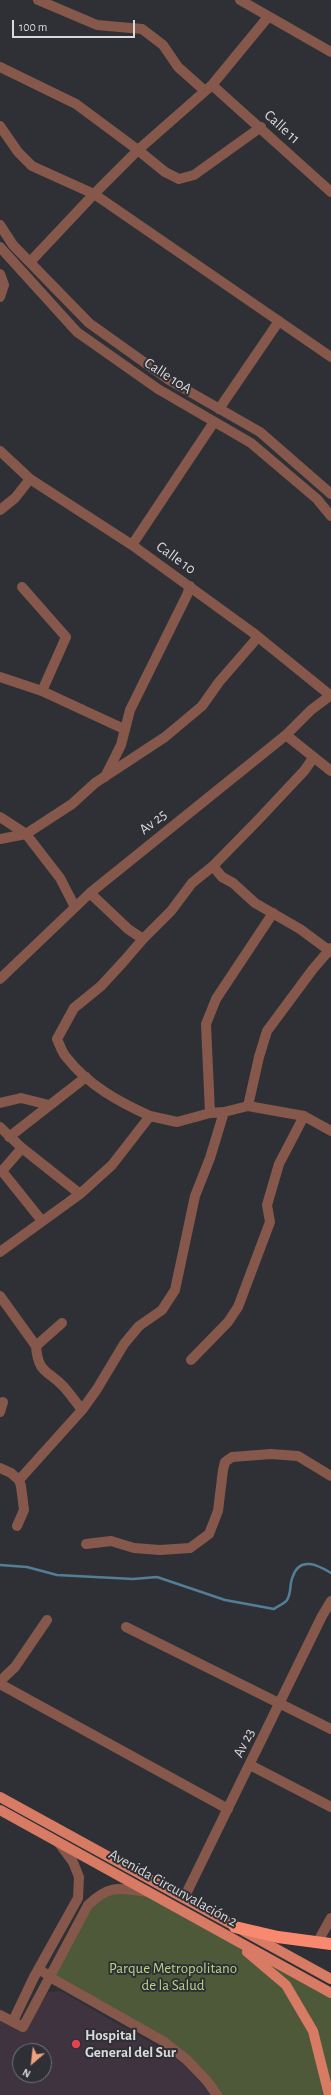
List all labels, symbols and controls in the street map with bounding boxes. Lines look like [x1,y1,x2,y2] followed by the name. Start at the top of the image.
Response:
[14,12,137,38] scale bar
[19,21,47,33] text: 100 m
[260,106,304,148] street label: Calle 11
[141,354,195,398] street label: Calle 10A
[153,538,199,578] street label: Calle 10
[136,805,170,839] street label: Av 25
[229,1725,259,1761] street label: Av 23
[106,1845,240,1931] street label: Avenida Circunvalación 2
[109,1959,237,1994] park label: Parque Metropolitano de la Salud
[85,2026,176,2061] place label: Hospital General del Sur
[70,2038,82,2050] marker: Hospital General del Sur
[12,2043,52,2083] north arrow
[21,2067,33,2080] text: N

